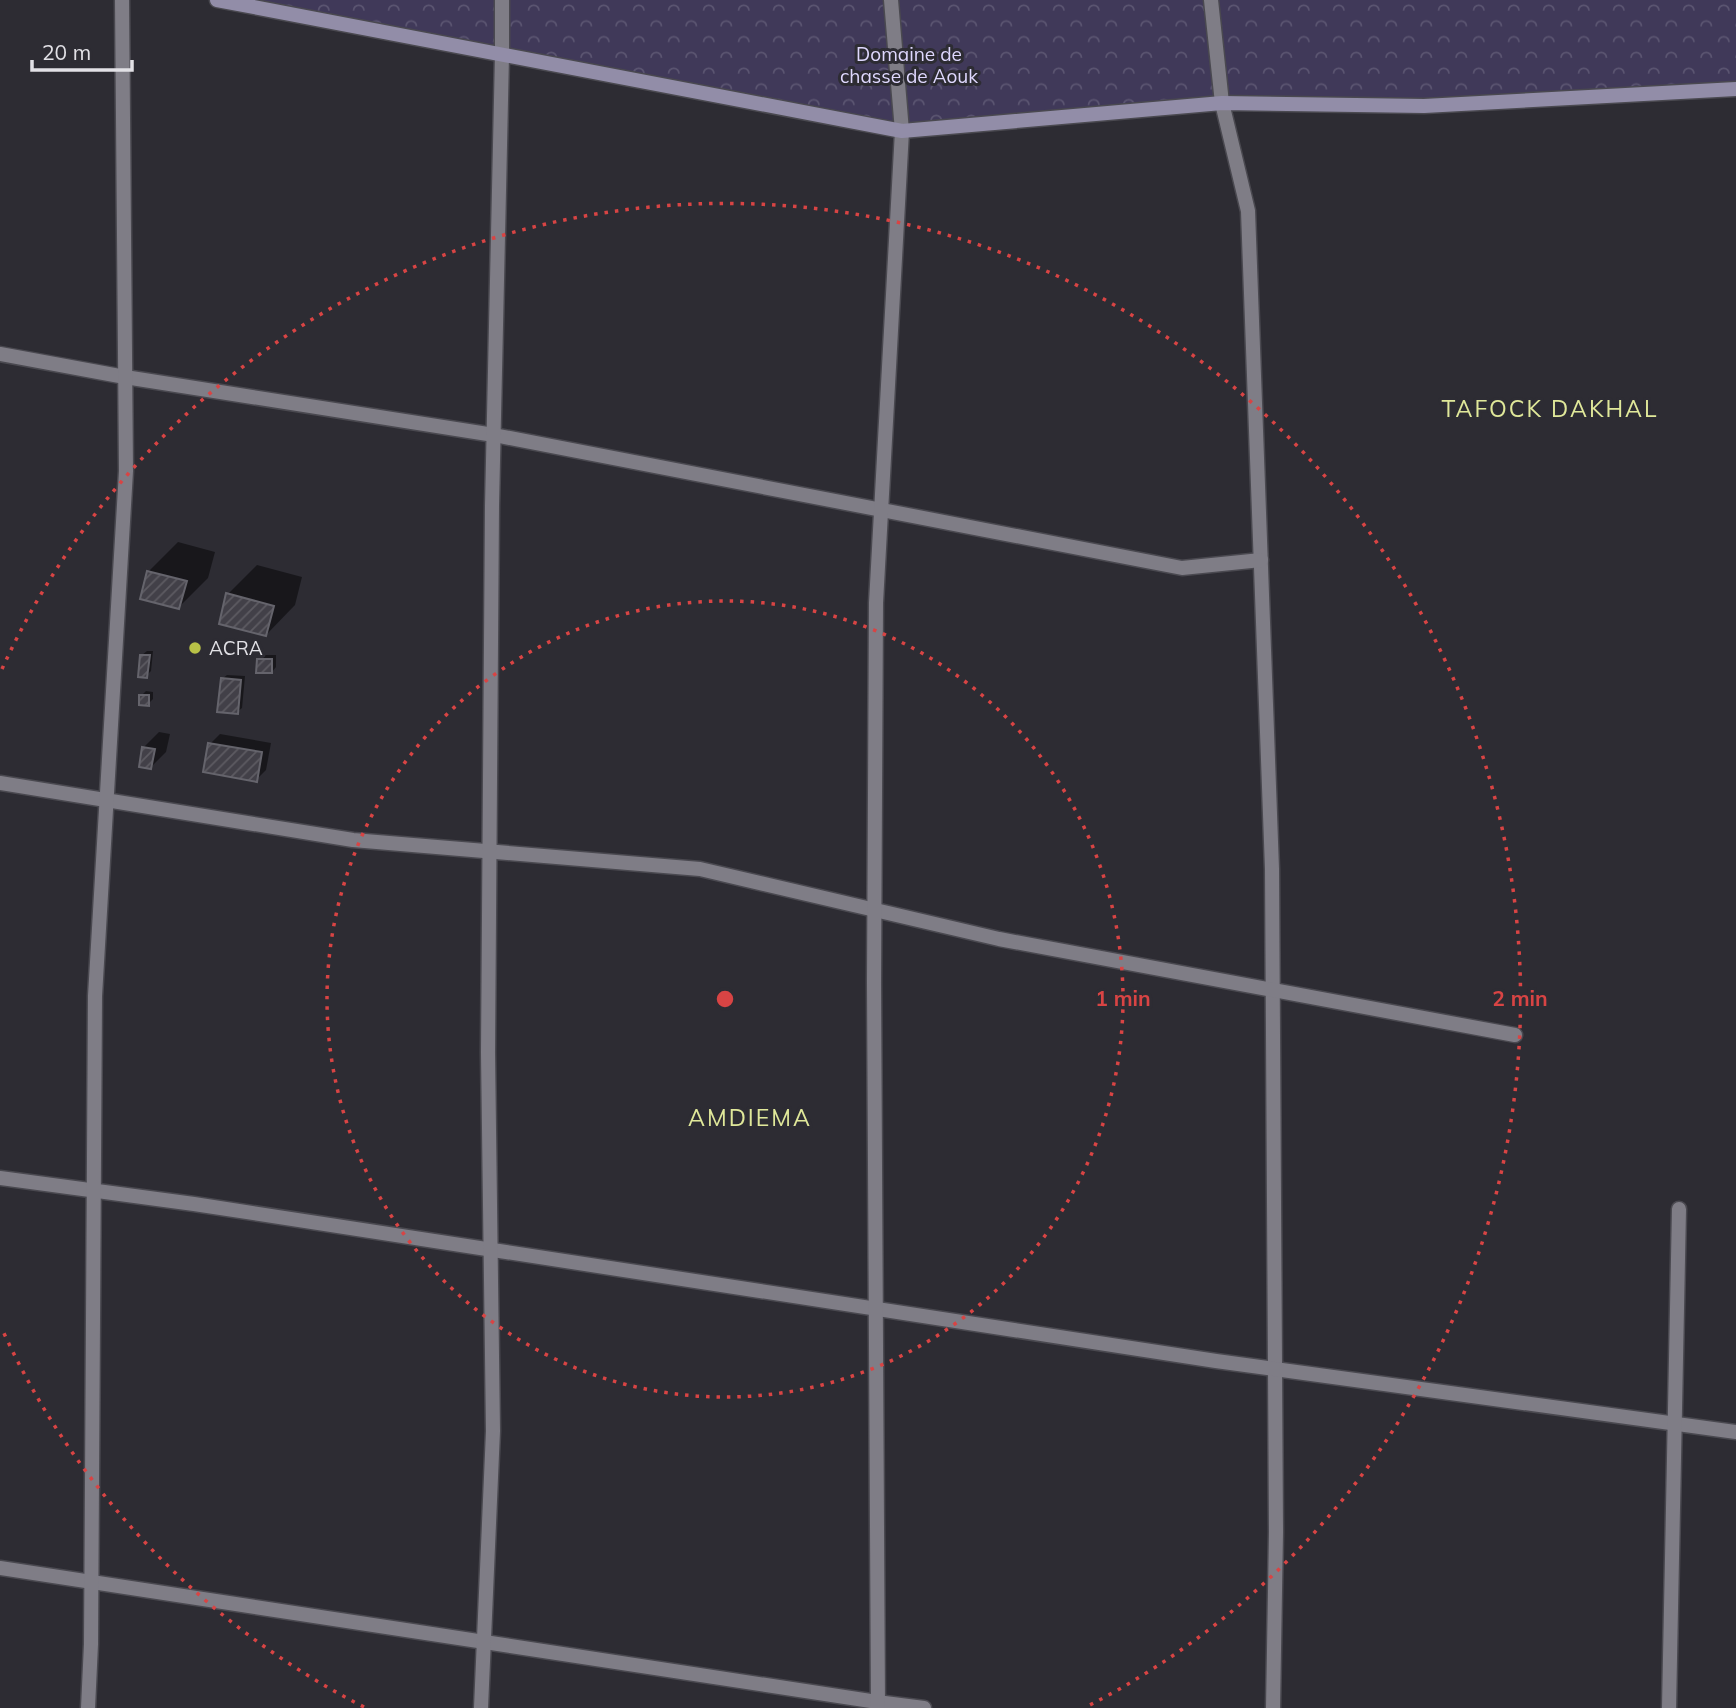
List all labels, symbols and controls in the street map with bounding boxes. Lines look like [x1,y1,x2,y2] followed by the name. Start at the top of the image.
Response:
[32,28,131,72] scale bar
[42,39,91,65] text: 20 m
[840,42,978,88] park label: Domaine de chasse de Aouk
[1441,394,1659,423] district label: TAFOCK DAKHAL
[209,636,263,660] place label: ACRA
[187,640,203,656] marker: ACRA
[1095,985,1151,1011] text: 1 min
[1492,985,1548,1011] text: 2 min
[713,987,737,1011] centre of rings
[688,1103,812,1132] district label: AMDIEMA

